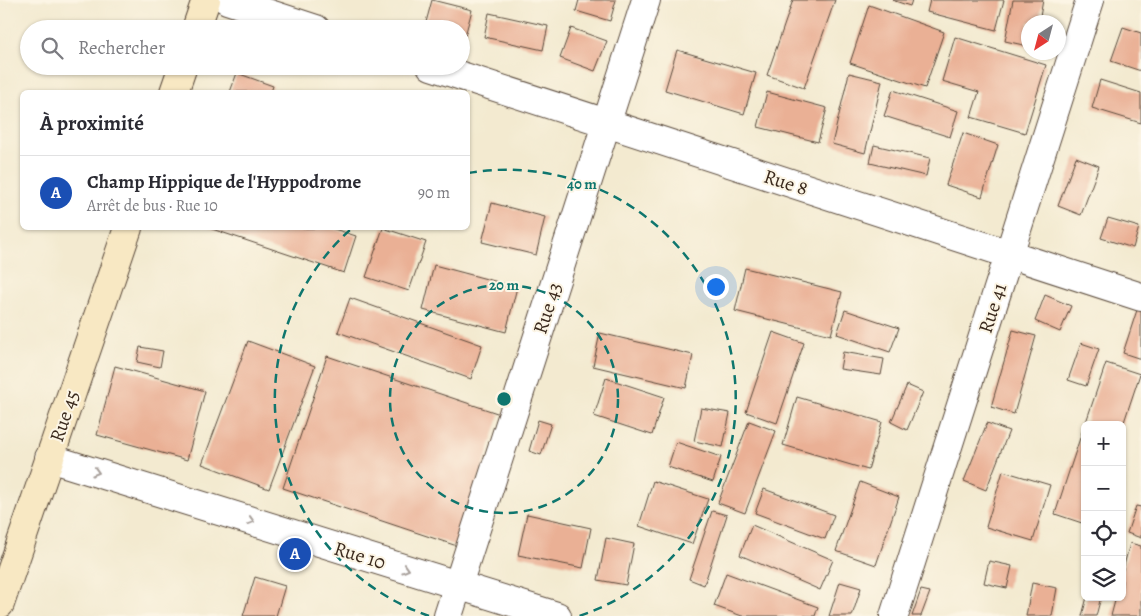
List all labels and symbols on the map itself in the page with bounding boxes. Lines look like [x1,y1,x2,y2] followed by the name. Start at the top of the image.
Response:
[1021,15,1066,60] north arrow
[760,163,811,202] street label: Rue 8
[567,174,597,194] text: 40 m
[703,274,729,300] your location
[489,275,519,295] text: 20 m
[526,279,568,337] street label: Rue 43
[972,279,1013,337] street label: Rue 41
[43,387,86,446] street label: Rue 45
[495,390,513,408] centre of rings
[91,467,100,477] one-way arrow
[247,515,255,525] one-way arrow
[279,535,311,573] pin: A
[331,535,389,576] street label: Rue 10
[402,563,410,573] one-way arrow

